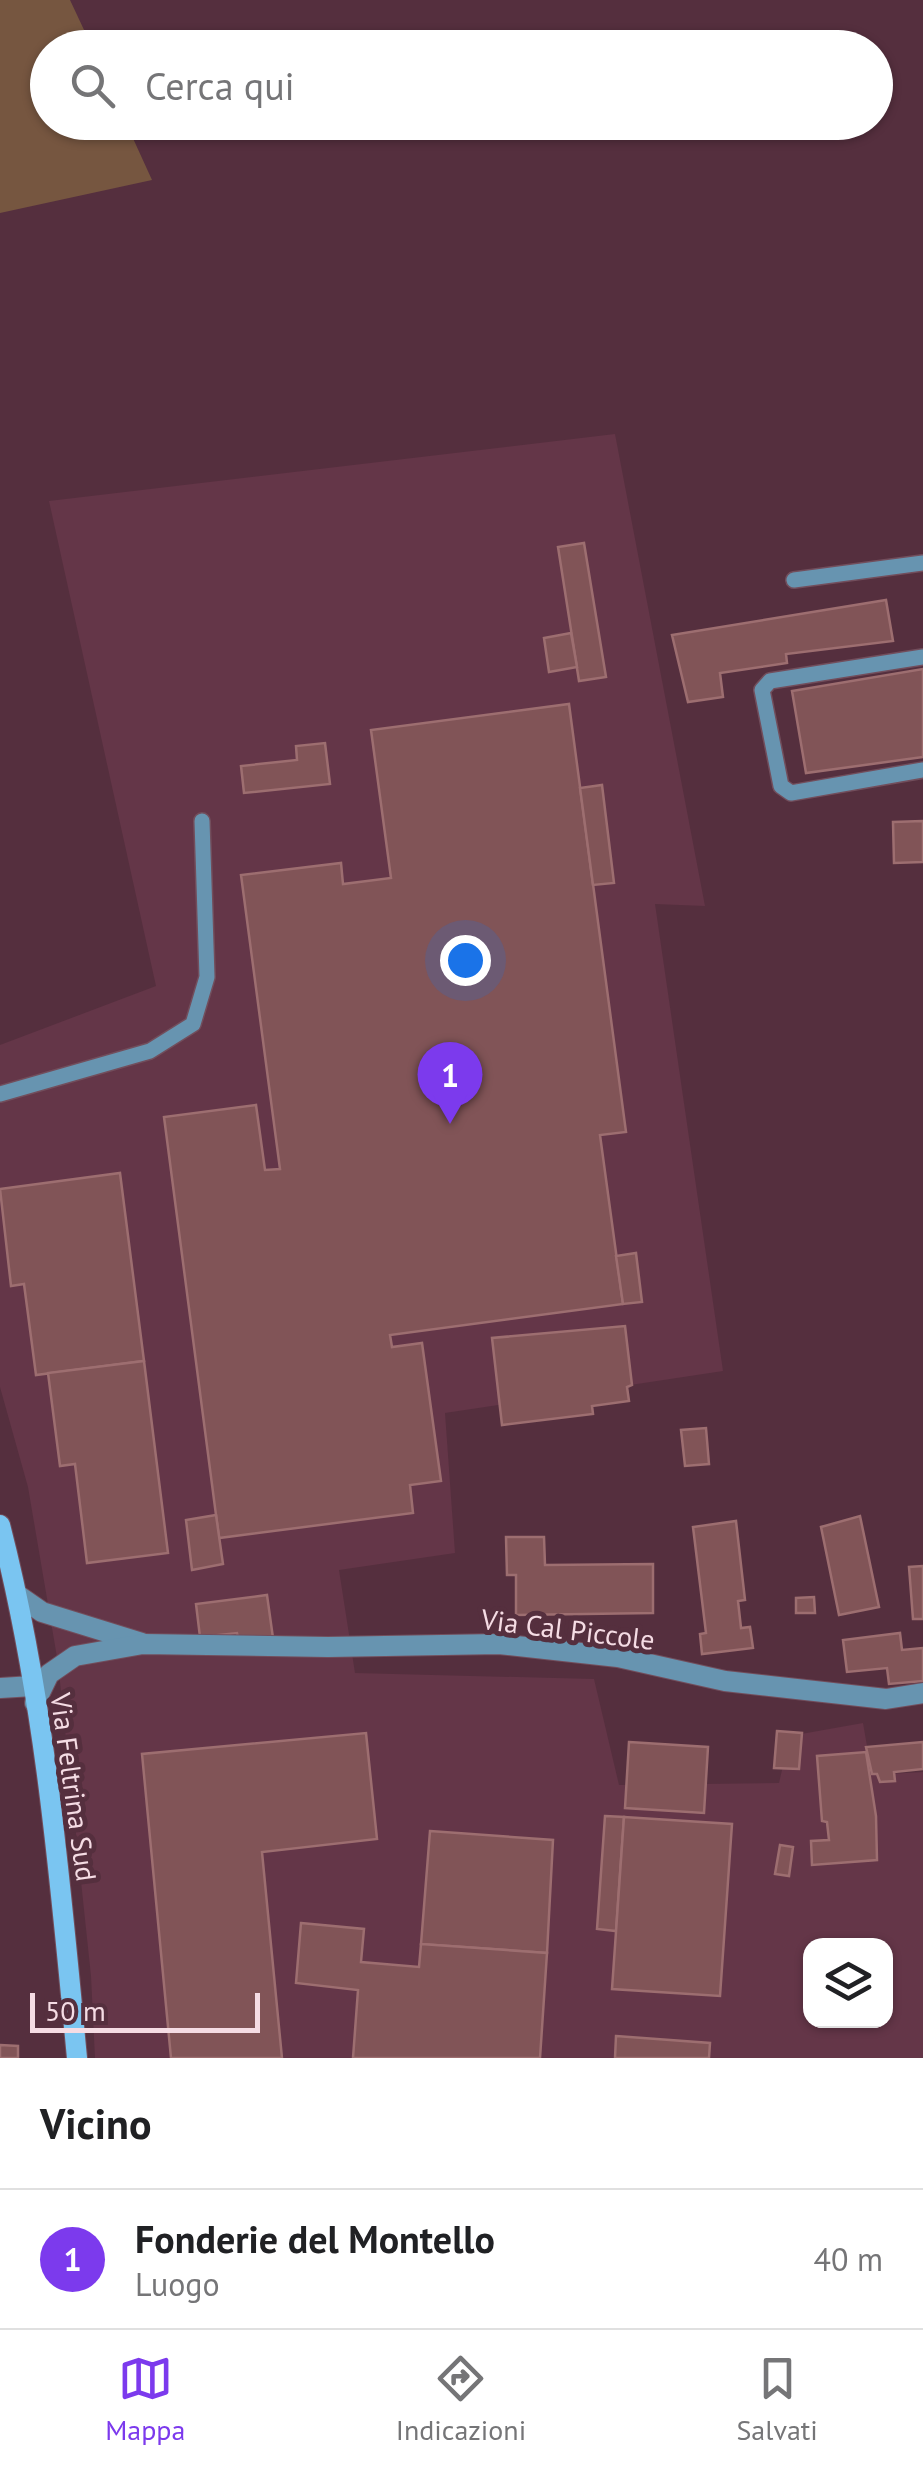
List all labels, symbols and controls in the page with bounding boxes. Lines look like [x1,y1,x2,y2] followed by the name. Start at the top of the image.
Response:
[30,30,893,140] search box
[65,58,120,113] icon: search
[145,61,295,110] text: Cerca qui
[440,935,491,986] your location
[418,1042,482,1124] pin: 1
[478,1600,657,1658] street label: Via Cal Piccole
[42,1689,106,1884] street label: Via Feltrina Sud
[803,1938,893,2028] map controls
[803,1938,893,2028] button: layers
[30,1988,260,2032] scale bar
[45,1992,106,2029] text: 50 m
[40,2096,152,2151] text: Vicino
[135,2214,495,2263] text: Fonderie del Montello
[63,2238,82,2280] text: 1
[814,2238,883,2280] text: 40 m
[135,2263,220,2305] text: Luogo
[105,2351,185,2448] tab: Mappa
[396,2351,526,2448] tab: Indicazioni
[737,2351,818,2448] tab: Salvati

